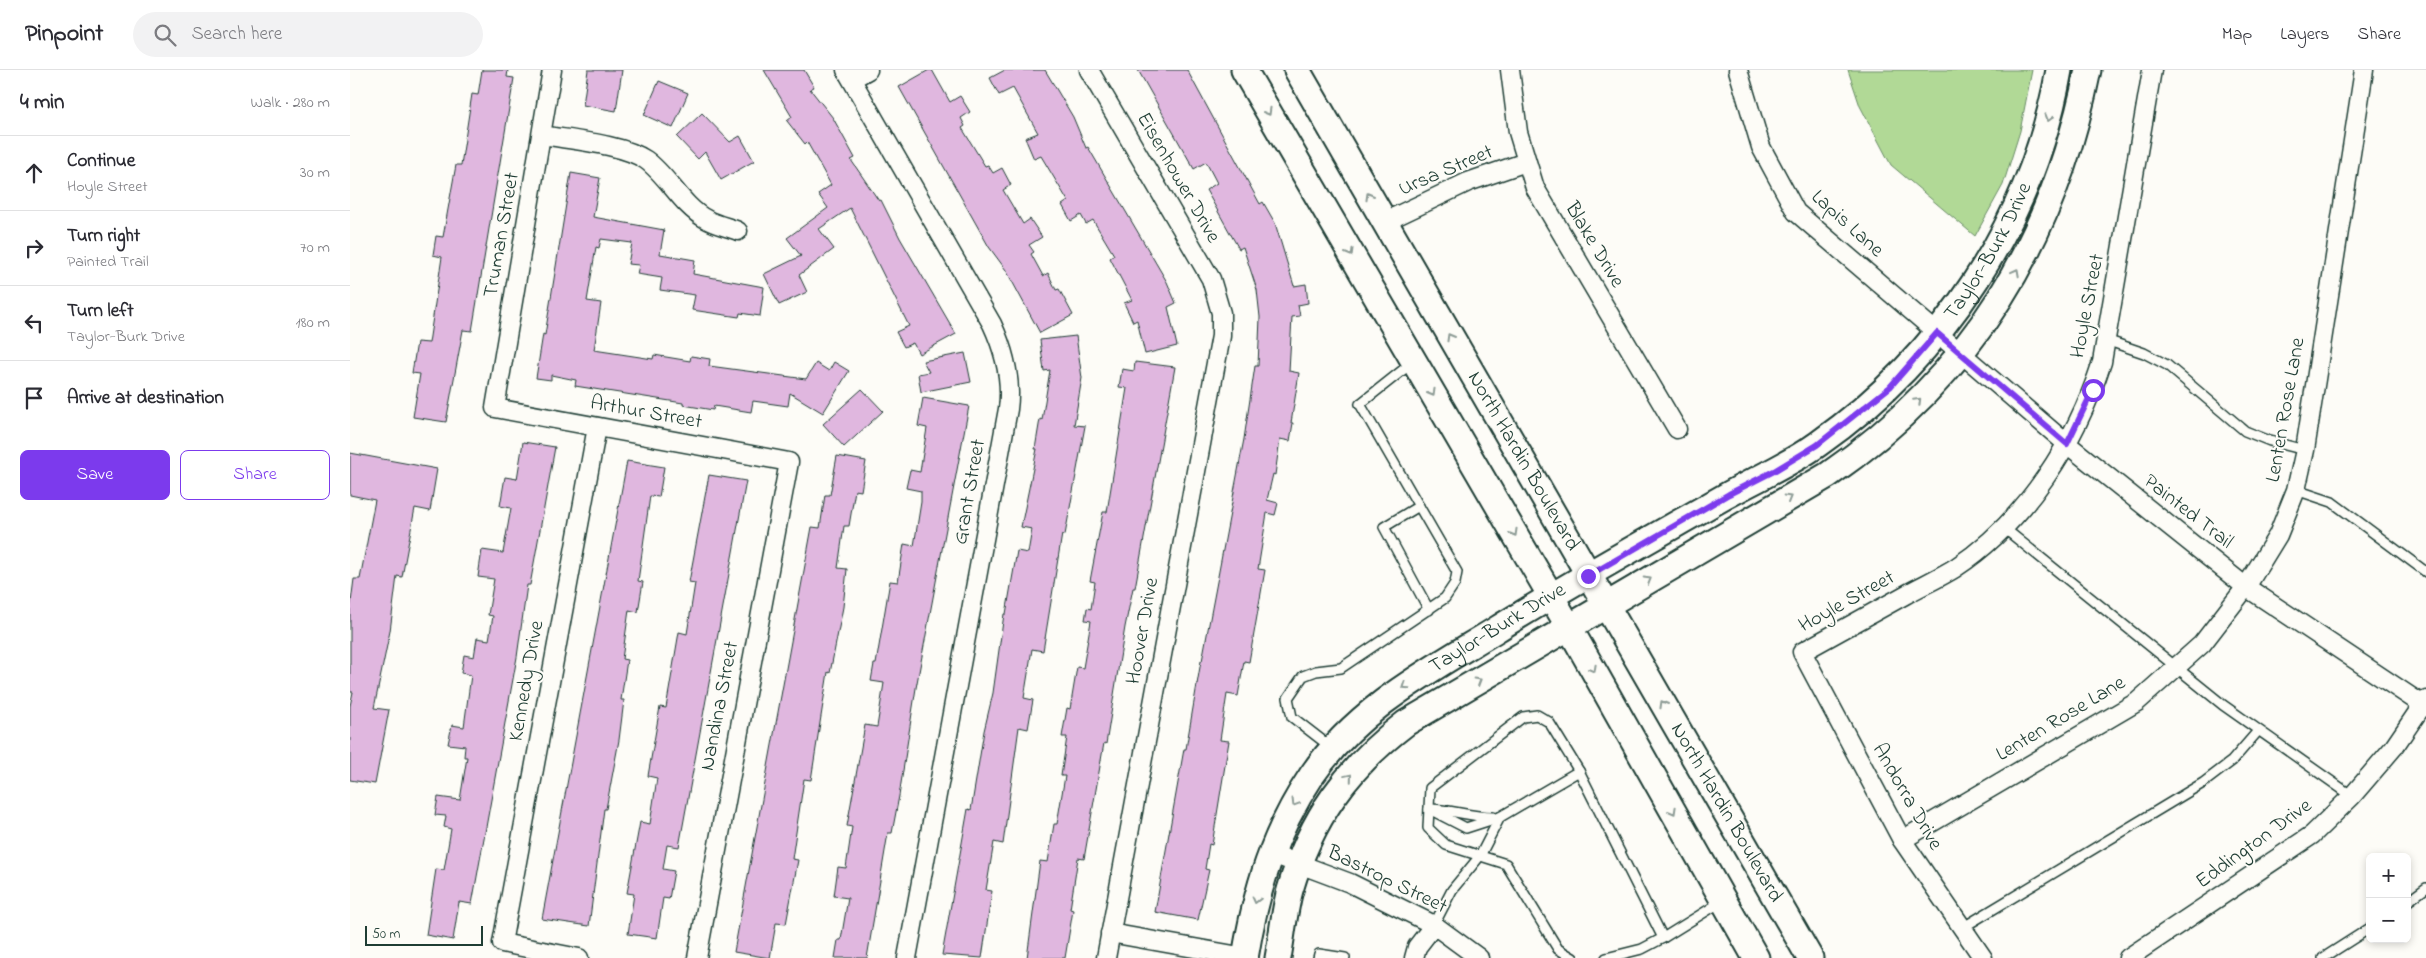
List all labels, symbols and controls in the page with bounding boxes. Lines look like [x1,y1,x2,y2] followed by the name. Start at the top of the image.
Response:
[133,12,483,57] search box
[25,17,103,52] text: Pinpoint
[151,21,179,49] icon: search
[191,21,282,48] text: Search here
[2222,22,2252,48] text: Map
[2280,22,2330,48] text: Layers
[2358,22,2401,48] text: Share
[20,88,64,118] text: 4 min
[251,91,330,115] text: Walk · 280 m
[1128,107,1228,250] street label: Eisenhower Drive
[1262,107,1272,116] one-way arrow
[2044,113,2054,121] one-way arrow
[1394,138,1498,204] street label: Ursa Street
[67,148,135,175] text: Continue
[20,159,48,187] icon: ahead
[300,161,330,185] text: 30 m
[476,170,528,300] street label: Truman Street
[67,175,148,199] text: Hoyle Street
[1937,177,2040,327] street label: Taylor-Burk Drive
[1804,183,1891,265] street label: Lapis Lane
[1365,192,1375,201] one-way arrow
[1556,196,1632,294] street label: Blake Drive
[67,223,140,250] text: Turn right
[20,234,48,262] icon: right
[300,236,330,260] text: 70 m
[1343,248,1353,257] one-way arrow
[67,250,149,274] text: Painted Trail
[2063,251,2115,361] street label: Hoyle Street
[2010,269,2020,278] one-way arrow
[67,298,134,325] text: Turn left
[20,309,48,337] icon: left
[296,311,330,335] text: 180 m
[67,325,185,349] text: Taylor-Burk Drive
[1446,333,1456,342] one-way arrow
[2259,335,2314,485] street label: Lenten Rose Lane
[1459,366,1587,557] street label: North Hardin Boulevard
[2082,379,2105,402] route start
[20,384,48,412] icon: arrive
[67,385,224,412] text: Arrive at destination
[588,388,704,438] street label: Arthur Street
[1425,388,1435,397] one-way arrow
[1912,398,1921,407] one-way arrow
[946,437,994,547] street label: Grant Street
[20,450,170,500] button: Save
[180,450,330,500] button: Share
[2137,467,2239,557] street label: Painted Trail
[1783,494,1792,504] one-way arrow
[1507,528,1517,537] one-way arrow
[1793,563,1902,643] street label: Hoyle Street
[1577,565,1600,588] route end
[1119,575,1167,687] street label: Hoover Drive
[1424,575,1572,682] street label: Taylor-Burk Drive
[1642,576,1651,586] one-way arrow
[502,618,554,744] street label: Kennedy Drive
[693,639,747,773] street label: Nandina Street
[1587,664,1597,673] one-way arrow
[1991,668,2132,770] street label: Lenten Rose Lane
[1473,677,1482,687] one-way arrow
[1401,680,1410,689] one-way arrow
[1660,700,1670,709] one-way arrow
[1662,718,1790,908] street label: North Hardin Boulevard
[1864,738,1950,857] street label: Andorra Drive
[1344,774,1353,783] one-way arrow
[2190,791,2320,898] street label: Eddington Drive
[1292,798,1302,807] one-way arrow
[1666,805,1676,814] one-way arrow
[1321,838,1452,922] street label: Bastrop Street
[2366,853,2411,943] map controls
[2366,853,2411,898] button: +
[1251,896,1262,905] one-way arrow
[2366,898,2411,943] button: −
[365,923,482,946] scale bar
[372,924,400,945] text: 50 m

